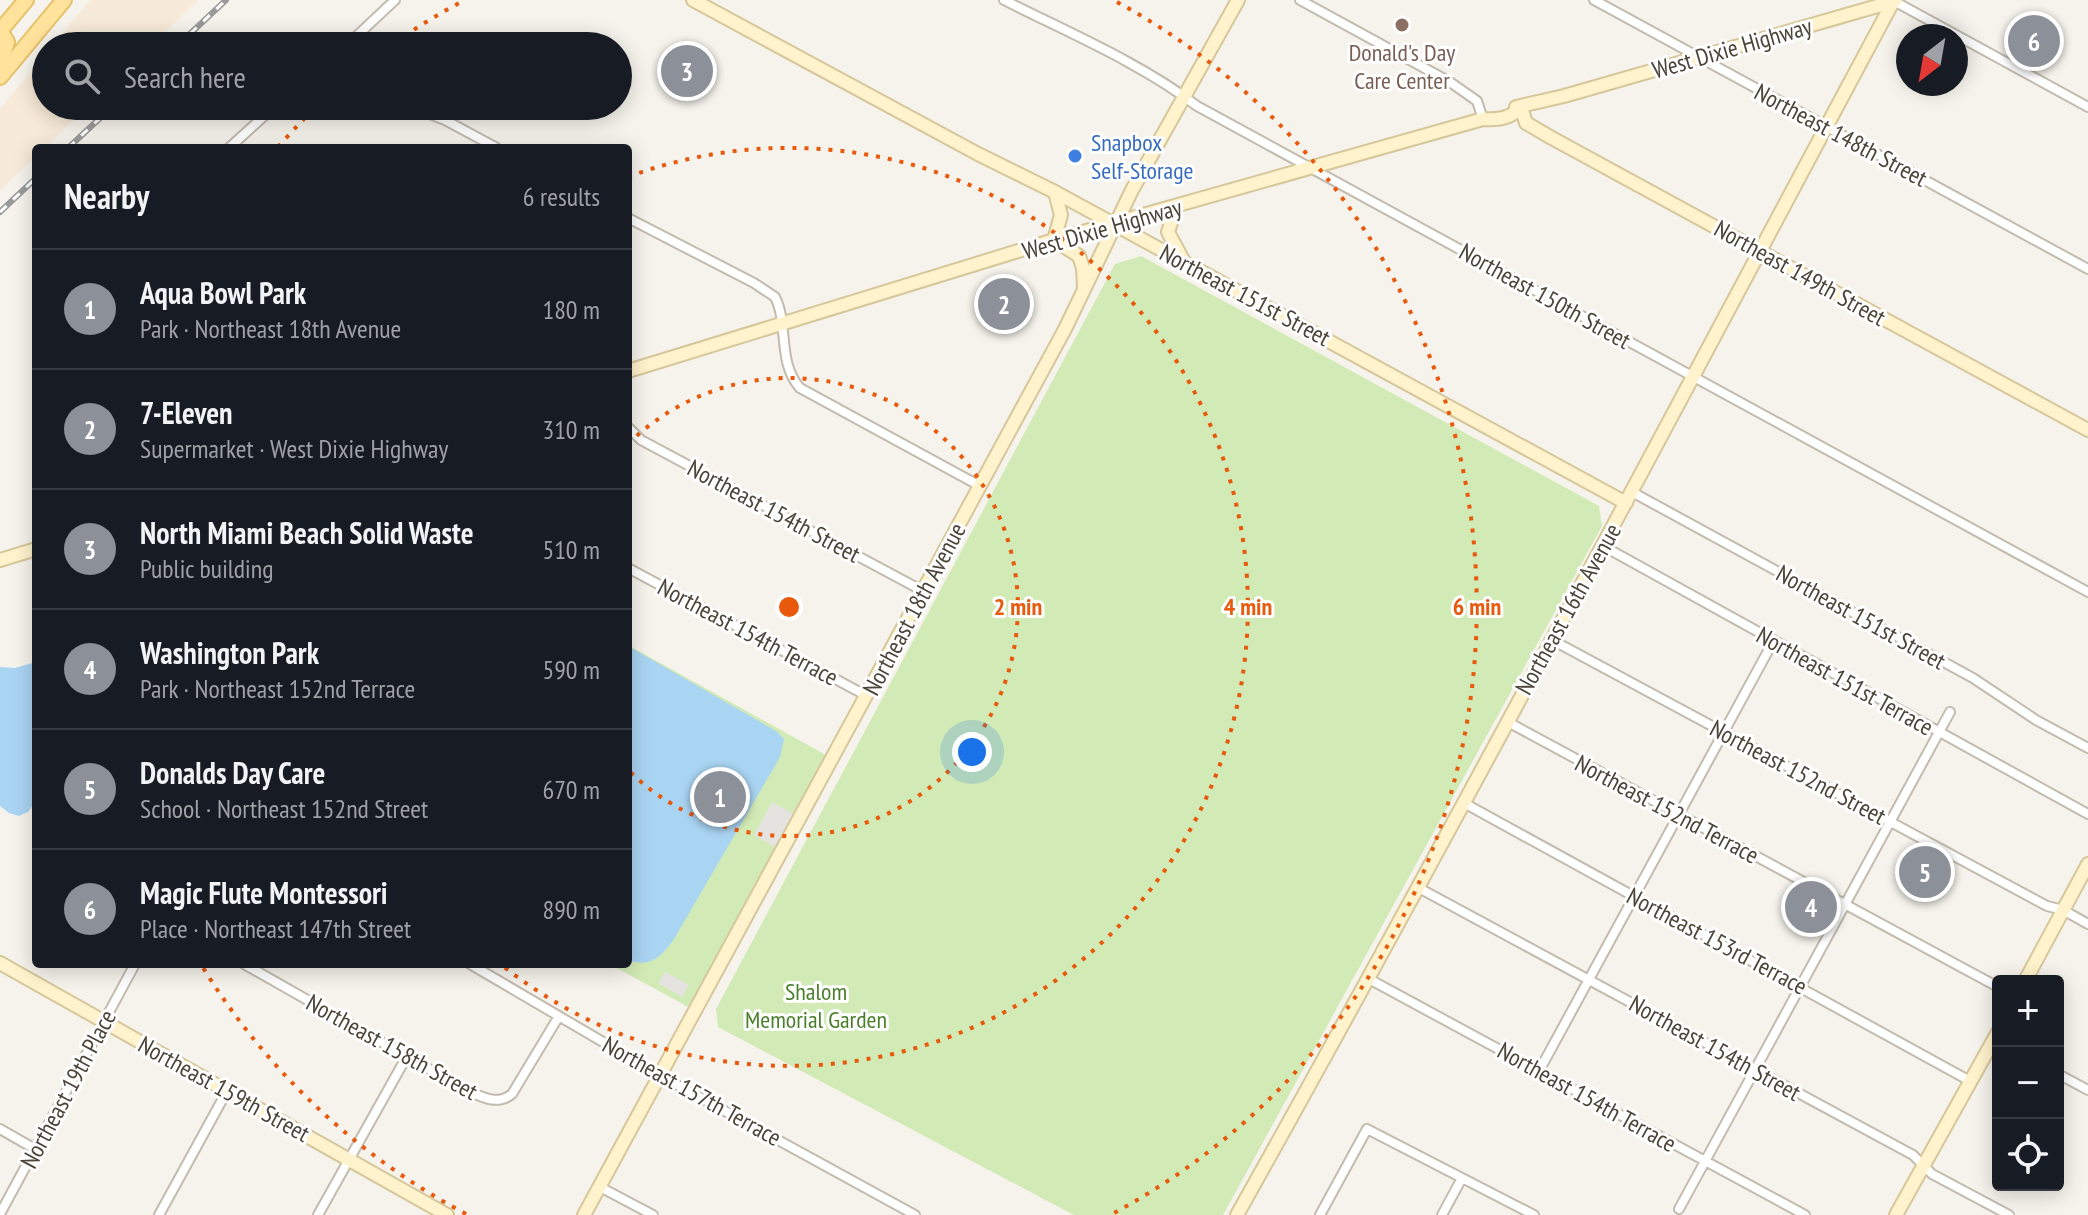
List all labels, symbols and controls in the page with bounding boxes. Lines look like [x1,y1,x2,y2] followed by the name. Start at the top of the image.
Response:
[1649,10,1815,86] street label: West Dixie Highway
[2008,11,2060,71] pin: 6
[1393,16,1411,34] marker: Donald's Day Care Center
[1896,24,1968,96] north arrow
[32,32,632,120] search box
[1349,37,1455,96] place label: Donald's Day Care Center
[661,41,713,101] pin: 3
[60,54,104,98] icon: search
[124,57,246,96] text: Search here
[1749,76,1933,194] street label: Northeast 148th Street
[1091,127,1193,186] place label: Snapbox Self-Storage
[1066,147,1084,165] marker: Snapbox Self-Storage
[64,174,149,218] text: Nearby
[523,180,600,213] text: 6 results
[1019,191,1185,267] street label: West Dixie Highway
[1709,213,1891,333] street label: Northeast 149th Street
[1454,236,1636,356] street label: Northeast 150th Street
[1154,237,1336,353] street label: Northeast 151st Street
[140,273,306,312] text: Aqua Bowl Park
[978,274,1030,334] pin: 2
[84,293,96,326] text: 1
[542,293,600,326] text: 180 m
[140,312,401,345] text: Park · Northeast 18th Avenue
[140,393,233,432] text: 7-Eleven
[84,413,96,446] text: 2
[542,413,600,446] text: 310 m
[140,432,448,465] text: Supermarket · West Dixie Highway
[682,452,866,570] street label: Northeast 154th Street
[140,513,474,552] text: North Miami Beach Solid Waste
[856,517,972,701] street label: Northeast 18th Avenue
[1508,518,1628,700] street label: Northeast 16th Avenue
[84,533,96,566] text: 3
[542,533,600,566] text: 510 m
[140,552,273,585] text: Public building
[1771,558,1951,677] street label: Northeast 151st Street
[652,571,844,693] street label: Northeast 154th Terrace
[994,591,1042,622] text: 2 min
[1224,591,1272,622] text: 4 min
[1453,591,1501,622] text: 6 min
[775,593,803,621] centre of rings
[1751,620,1939,742] street label: Northeast 151st Terrace
[140,633,319,672] text: Washington Park
[84,653,96,686] text: 4
[542,653,600,686] text: 590 m
[140,672,415,705] text: Park · Northeast 152nd Terrace
[1705,713,1892,832] street label: Northeast 152nd Street
[952,732,992,772] your location
[1570,748,1764,870] street label: Northeast 152nd Terrace
[140,753,325,792] text: Donalds Day Care
[694,767,746,827] pin: 1
[84,773,96,806] text: 5
[542,773,600,806] text: 670 m
[140,792,428,825] text: School · Northeast 152nd Street
[1899,842,1951,902] pin: 5
[140,873,388,912] text: Magic Flute Montessori
[1785,877,1837,937] pin: 4
[1622,880,1812,1002] street label: Northeast 153rd Terrace
[84,893,96,926] text: 6
[542,893,600,926] text: 890 m
[140,912,411,945] text: Place · Northeast 147th Street
[1992,975,2064,1191] map controls
[1992,975,2064,1047] button: +
[745,976,887,1035] park label: Shalom Memorial Garden
[301,987,483,1107] street label: Northeast 158th Street
[1624,988,1806,1108] street label: Northeast 154th Street
[13,1005,123,1173] street label: Northeast 19th Place
[133,1029,315,1149] street label: Northeast 159th Street
[597,1029,787,1153] street label: Northeast 157th Terrace
[1492,1035,1682,1159] street label: Northeast 154th Terrace
[1992,1047,2064,1119] button: −
[1992,1119,2064,1191] button: locate

